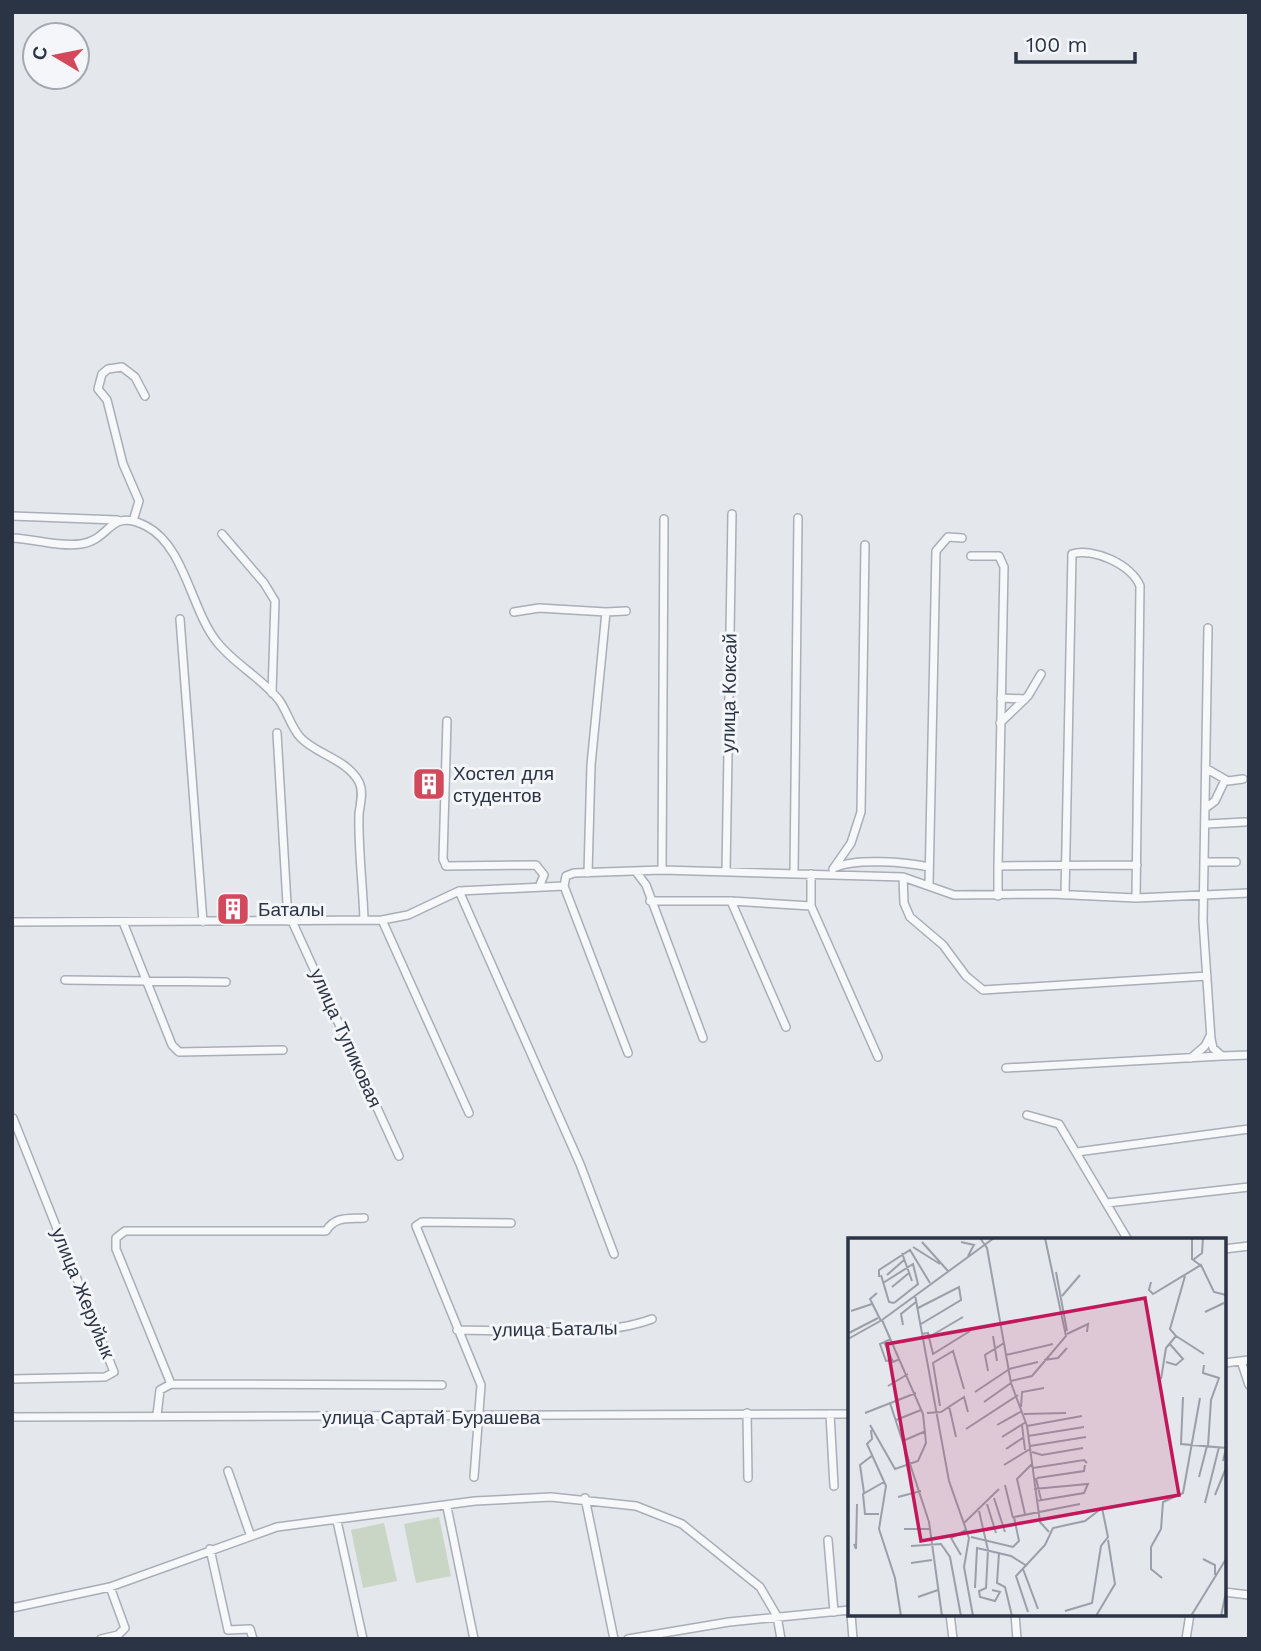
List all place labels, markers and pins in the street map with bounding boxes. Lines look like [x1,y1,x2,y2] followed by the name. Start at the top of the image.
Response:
[453,762,554,807] place label: Хостел для студентов
[410,765,448,803] building icon: Хостел для студентов
[214,890,252,928] building icon: Баталы
[258,898,324,921] place label: Баталы

